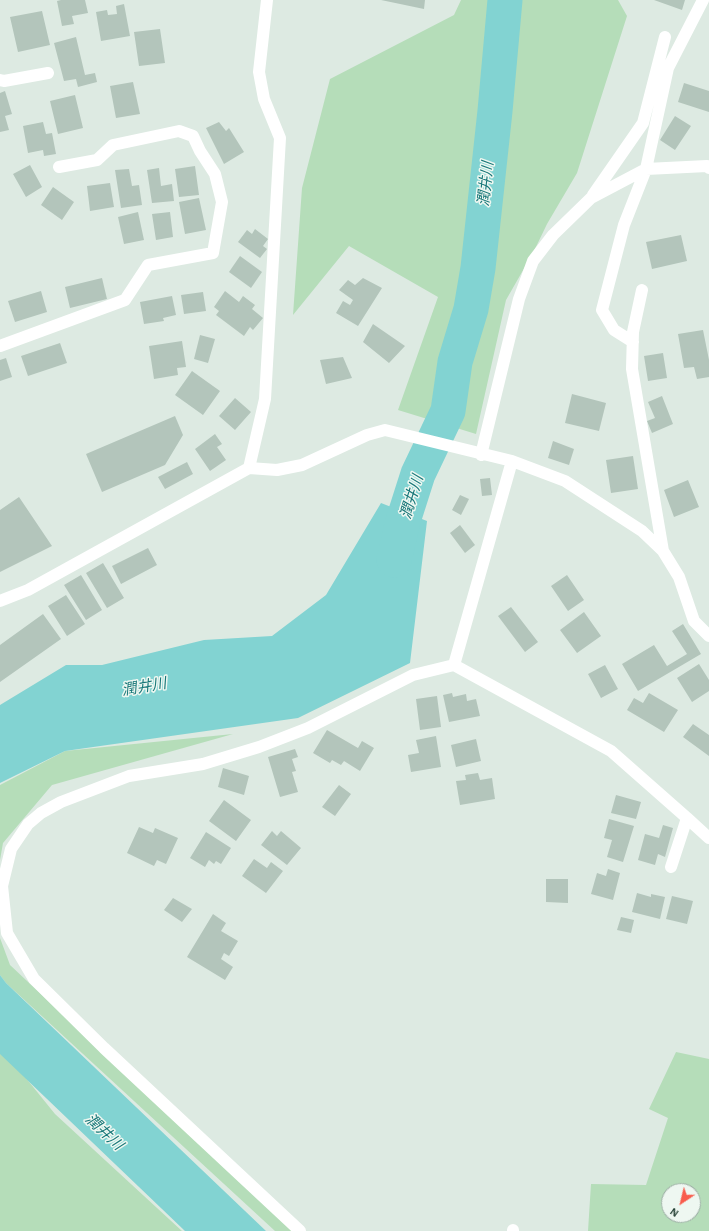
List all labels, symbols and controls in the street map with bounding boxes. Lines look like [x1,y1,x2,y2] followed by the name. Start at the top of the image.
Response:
[475,161,497,207] water label: 潤井川
[397,473,427,521] water label: 潤井川
[120,674,168,700] water label: 潤井川
[81,1110,127,1154] water label: 潤井川
[661,1183,701,1223] north arrow
[668,1206,681,1219] text: N

